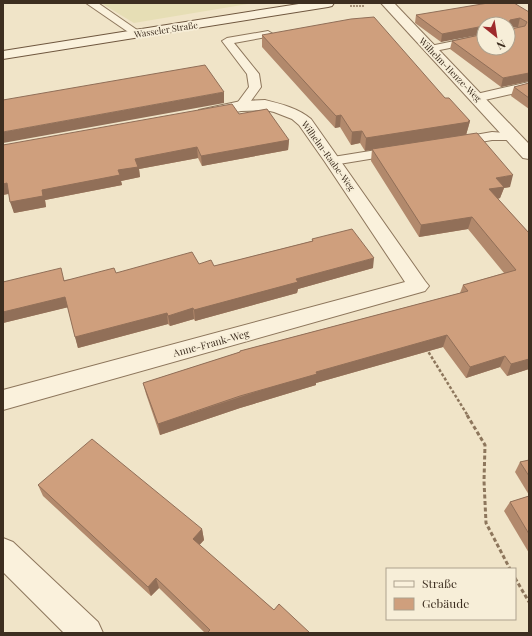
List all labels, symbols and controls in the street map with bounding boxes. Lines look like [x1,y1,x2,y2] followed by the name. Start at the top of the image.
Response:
[476,16,516,56] north arrow
[132,18,199,40] street label: Wasseler Straße
[416,34,485,104] street label: Wilhelm-Henze-Weg
[494,37,508,54] text: N
[299,117,358,193] street label: Wilhelm-Raabe-Weg
[170,326,251,360] street label: Anne-Frank-Weg
[386,568,516,620] legend
[422,575,457,591] text: Straße
[422,595,469,611] text: Gebäude

